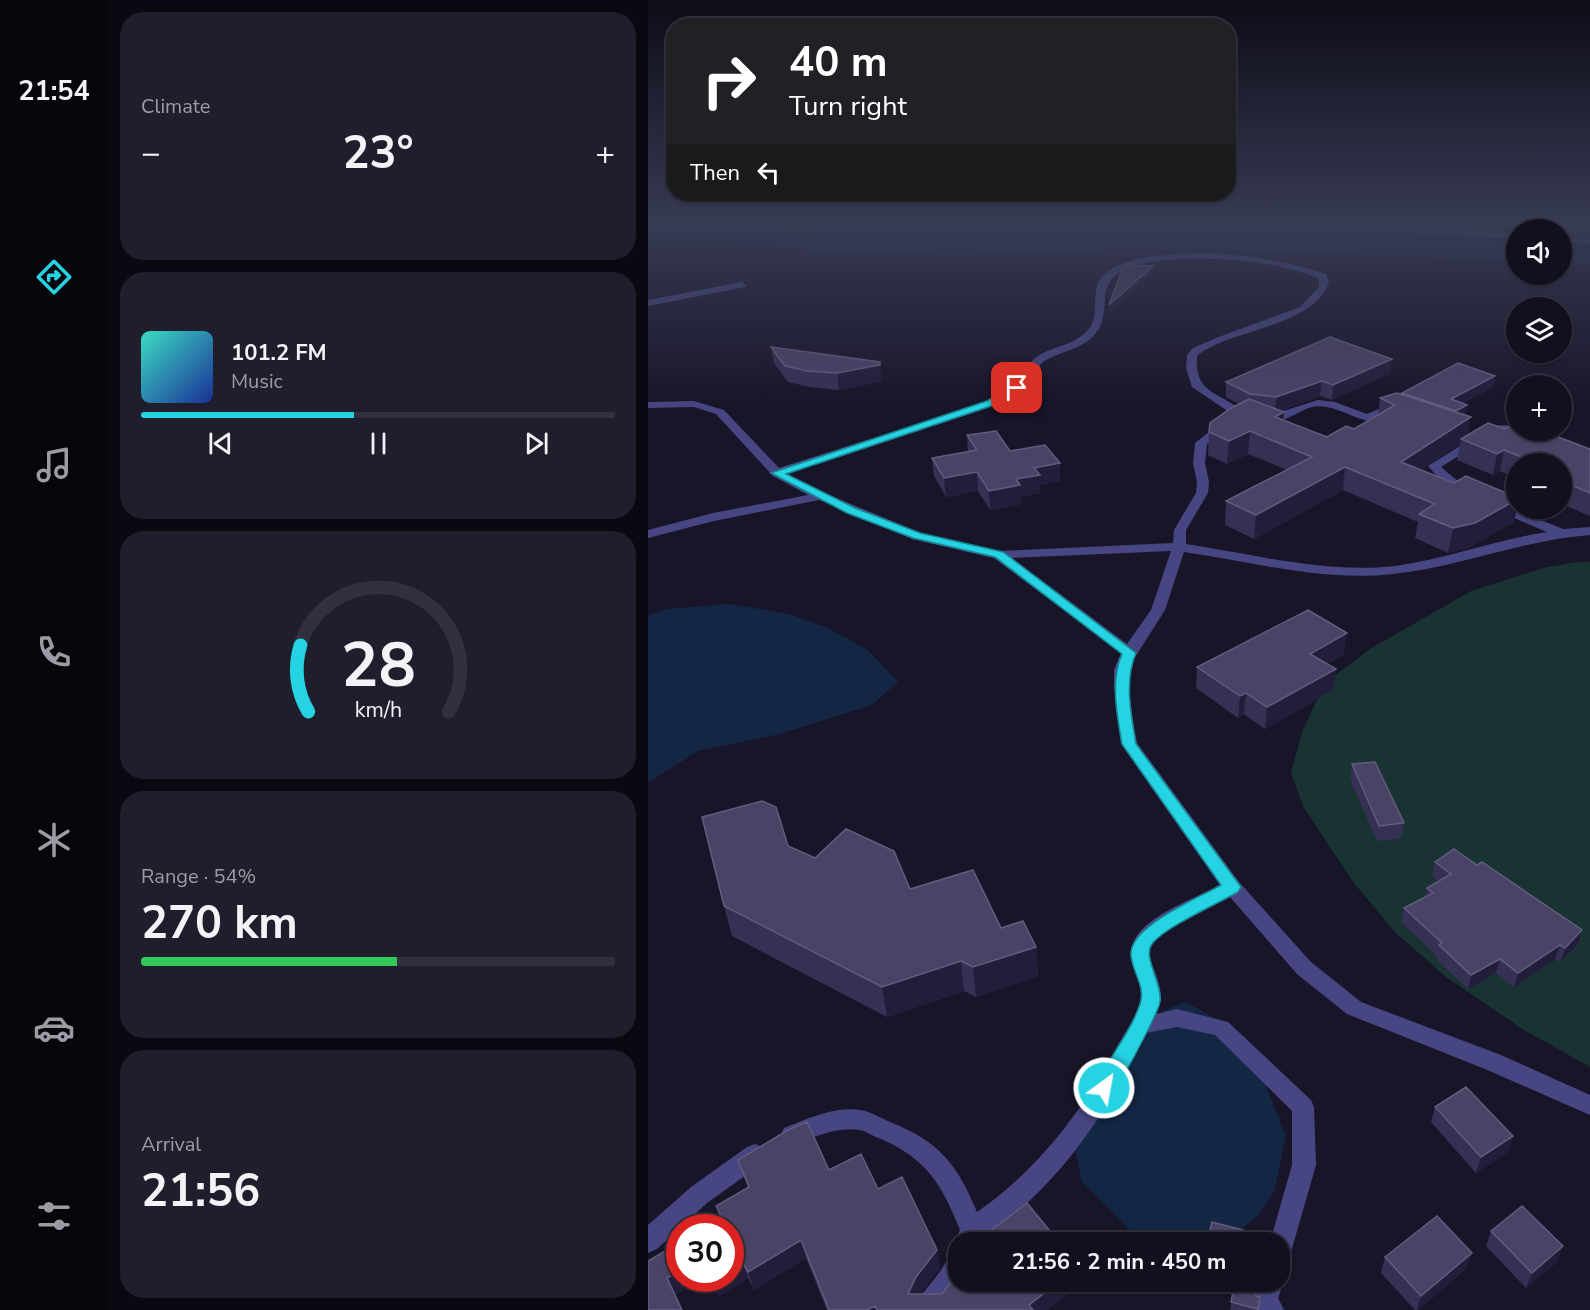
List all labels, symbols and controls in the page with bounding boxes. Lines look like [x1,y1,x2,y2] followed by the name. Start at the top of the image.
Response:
[789,34,888,91] text: 40 m
[690,42,768,120] icon: right
[18,73,90,110] text: 21:54
[789,88,907,125] text: Turn right
[141,93,210,120] text: Climate
[342,123,414,184] text: 23°
[141,131,161,176] text: −
[595,131,615,176] text: +
[752,156,785,189] icon: left
[690,158,740,188] text: Then
[1506,219,1572,519] map controls
[1506,219,1572,285] button: sound
[33,256,75,298] icon: directions
[1506,297,1572,363] button: layers
[231,338,327,368] text: 101.2 FM
[991,362,1042,413] pin
[231,368,283,395] text: Music
[1000,371,1033,404] icon: arrive
[1506,375,1572,441] button: +
[204,427,237,460] icon: previous
[362,427,395,460] icon: pause
[520,427,553,460] icon: next
[33,444,75,486] icon: music
[1506,453,1572,519] button: −
[341,623,415,708] text: 28
[33,631,75,673] icon: phone
[354,695,402,725] text: km/h
[33,819,75,861] icon: climate
[141,863,256,890] text: Range · 54%
[141,893,298,954] text: 270 km
[33,1007,75,1049] icon: car
[1072,1056,1136,1120] position arrow
[141,1131,201,1158] text: Arrival
[141,1161,260,1222] text: 21:56
[33,1195,75,1237] icon: filters
[666,1214,744,1292] speed limit sign: 30
[1012,1247,1226,1277] text: 21:56 · 2 min · 450 m

